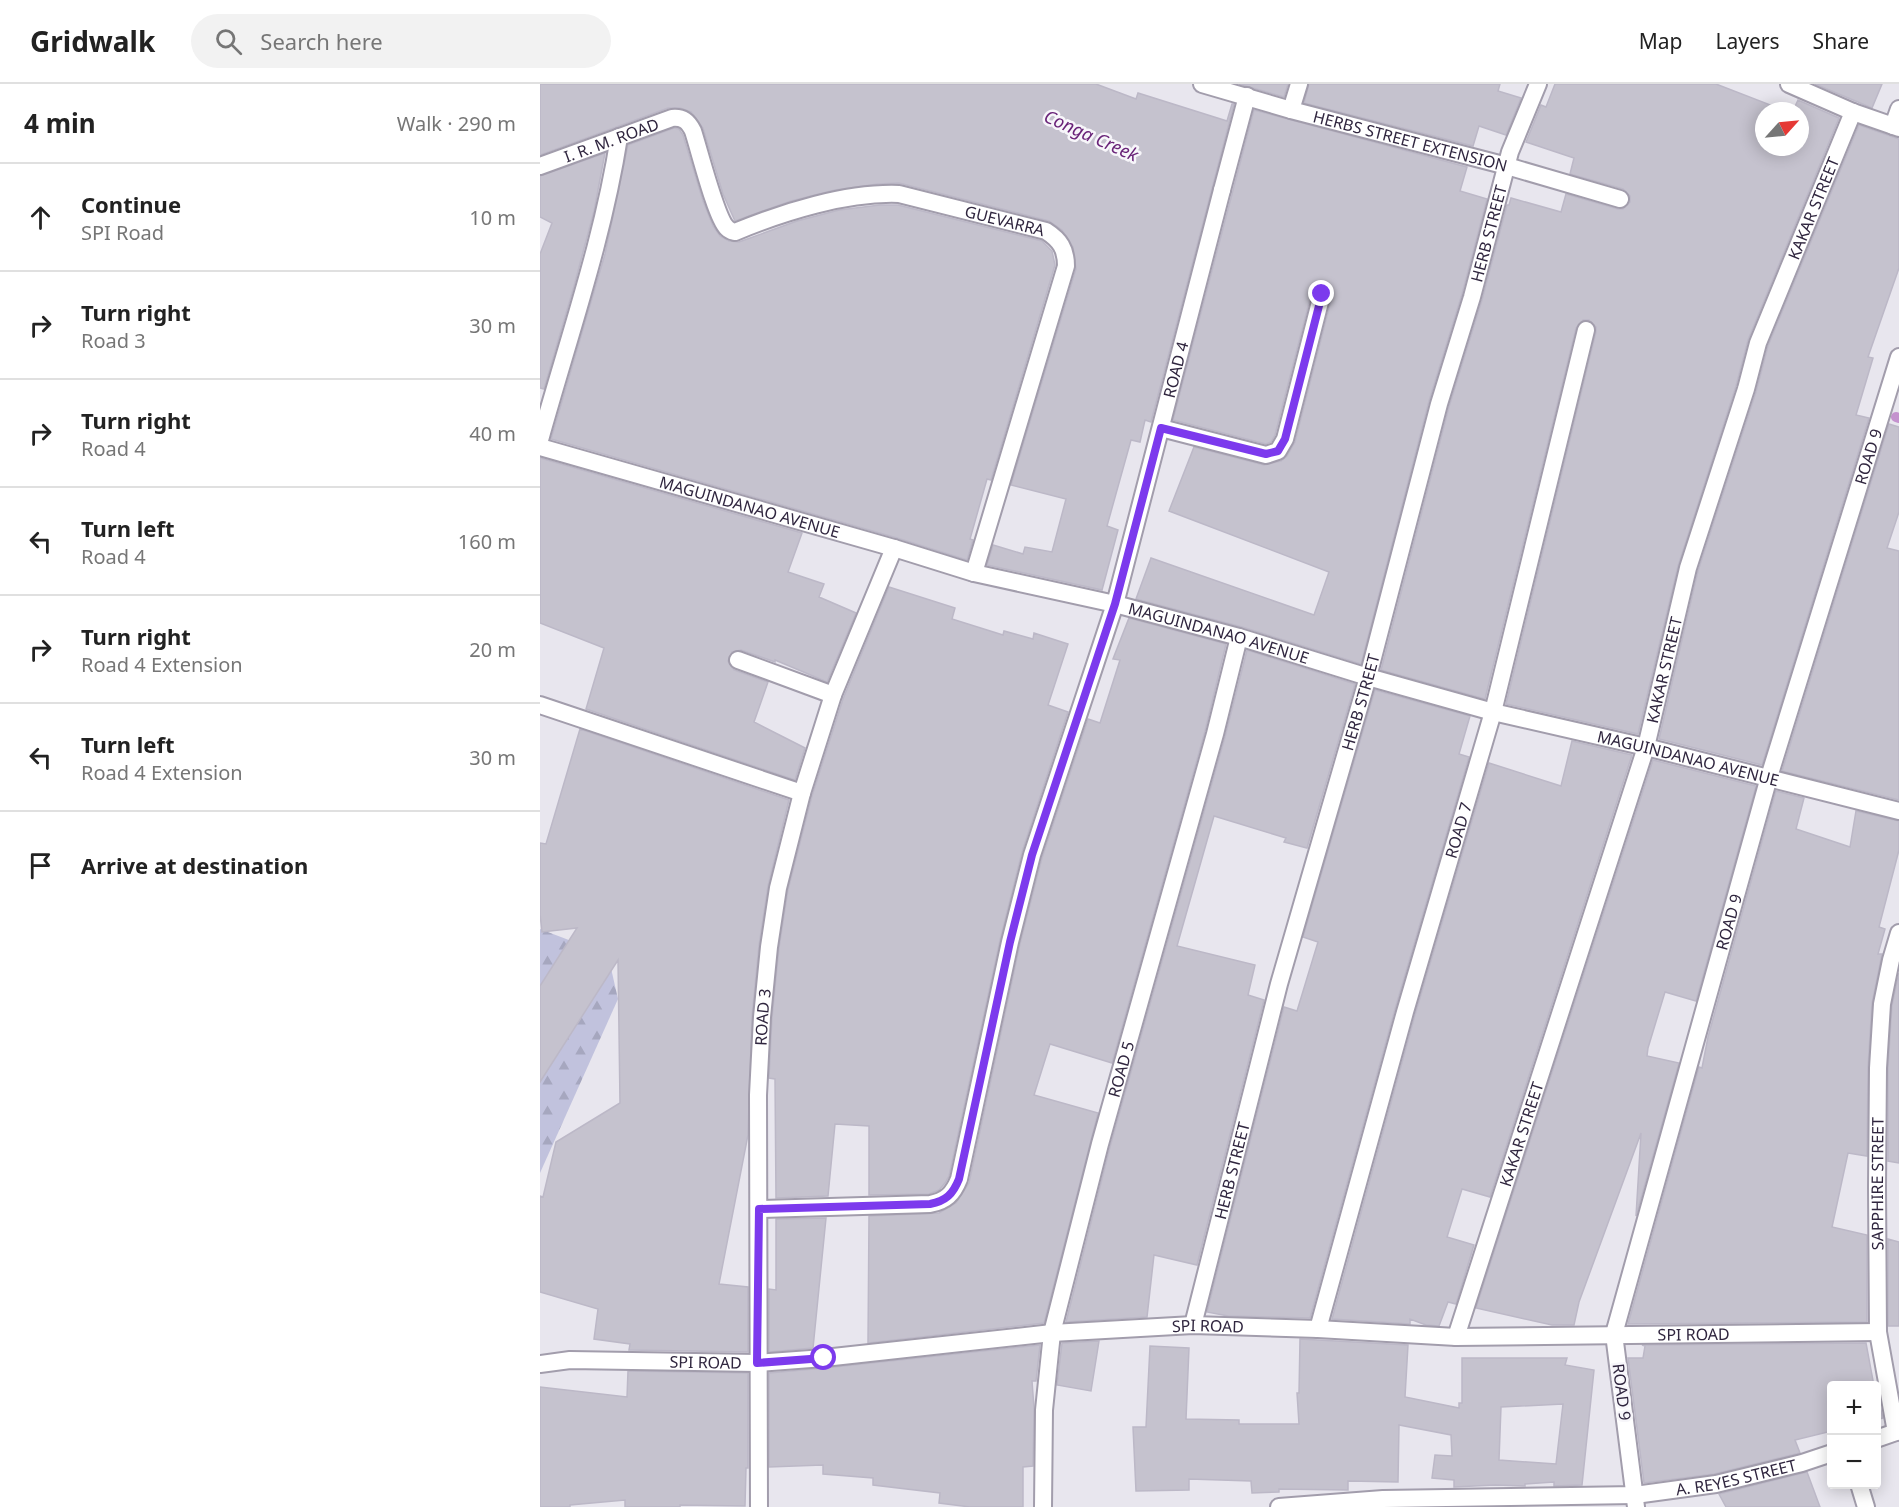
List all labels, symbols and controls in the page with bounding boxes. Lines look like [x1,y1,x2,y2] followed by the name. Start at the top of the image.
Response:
[191,14,611,68] search box
[30,22,155,60] text: Gridwalk
[212,25,245,58] icon: search
[260,26,383,56] text: Search here
[1639,27,1683,55] text: Map
[1716,27,1780,55] text: Layers
[1813,27,1869,55] text: Share
[1755,102,1809,156] north arrow
[1041,104,1143,167] water label: Conga Creek
[24,105,96,141] text: 4 min
[1311,105,1510,177] street label: HERBS STREET EXTENSION
[397,110,516,137] text: Walk · 290 m
[561,113,662,167] street label: I. R. M. ROAD
[1783,154,1844,263] street label: KAKAR STREET
[1465,182,1512,285] street label: HERB STREET
[81,189,181,219] text: Continue
[962,200,1048,241] street label: GUEVARRA
[24,201,57,234] icon: ahead
[469,204,516,231] text: 10 m
[81,219,164,246] text: SPI Road
[1308,280,1334,306] route end
[81,297,191,327] text: Turn right
[24,309,57,342] icon: right
[469,312,516,339] text: 30 m
[81,327,146,354] text: Road 3
[1158,339,1193,400] street label: ROAD 4
[81,405,191,435] text: Turn right
[24,417,57,450] icon: right
[469,420,516,447] text: 40 m
[1849,426,1887,487] street label: ROAD 9
[81,435,146,462] text: Road 4
[657,471,842,543] street label: MAGUINDANAO AVENUE
[81,513,175,543] text: Turn left
[24,525,57,558] icon: left
[458,528,516,555] text: 160 m
[81,543,146,570] text: Road 4
[1126,597,1312,669] street label: MAGUINDANAO AVENUE
[1641,614,1687,725] street label: KAKAR STREET
[81,621,191,651] text: Turn right
[24,633,57,666] icon: right
[469,636,516,663] text: 20 m
[81,651,243,678] text: Road 4 Extension
[1336,651,1385,753] street label: HERB STREET
[1595,725,1781,791] street label: MAGUINDANAO AVENUE
[81,729,175,759] text: Turn left
[24,741,57,774] icon: left
[469,744,516,771] text: 30 m
[81,759,243,786] text: Road 4 Extension
[1440,800,1477,861] street label: ROAD 7
[24,849,57,882] icon: arrive
[81,850,308,880] text: Arrive at destination
[1710,891,1747,953] street label: ROAD 9
[750,987,776,1046] street label: ROAD 3
[1103,1039,1139,1100] street label: ROAD 5
[1494,1079,1548,1189] street label: KAKAR STREET
[1866,1117,1889,1250] street label: SAPPHIRE STREET
[1209,1120,1255,1222] street label: HERB STREET
[1171,1314,1244,1338] street label: SPI ROAD
[1657,1323,1730,1346] street label: SPI ROAD
[810,1344,836,1370] route start
[669,1351,742,1374] street label: SPI ROAD
[1608,1362,1636,1422] street label: ROAD 9
[1827,1381,1881,1489] map controls
[1827,1381,1881,1435] button: +
[1827,1435,1881,1489] button: −
[1674,1454,1799,1500] street label: A. REYES STREET

